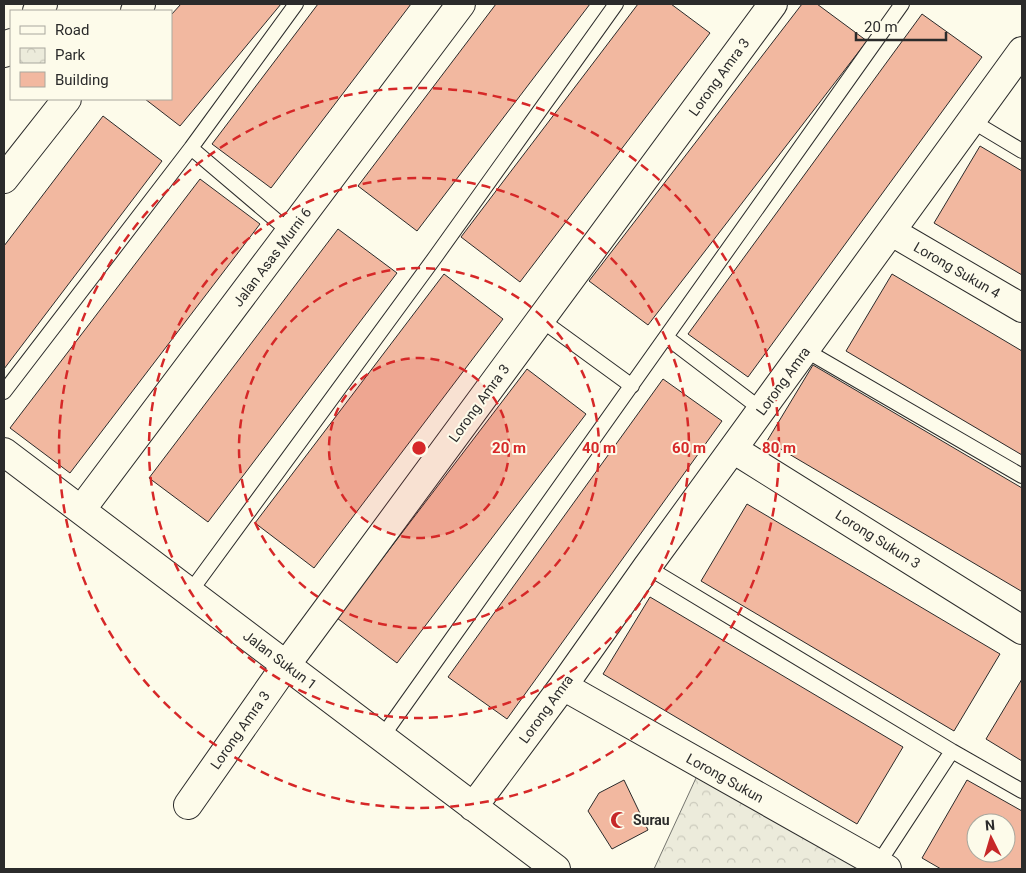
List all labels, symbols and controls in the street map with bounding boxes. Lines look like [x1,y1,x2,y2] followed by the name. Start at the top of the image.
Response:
[10,10,172,100] legend
[856,10,946,42] scale bar
[864,18,898,36] text: 20 m
[55,21,89,39] text: Road
[685,35,753,119] street label: Lorong Amra 3
[55,46,86,64] text: Park
[55,71,109,89] text: Building
[230,204,314,309] street label: Jalan Asas Murni 6
[911,239,1003,301] street label: Lorong Sukun 4
[753,344,813,418] street label: Lorong Amra
[445,361,513,445] street label: Lorong Amra 3
[410,439,428,457] centre of rings
[492,439,526,457] text: 20 m
[582,439,616,457] text: 40 m
[672,439,706,457] text: 60 m
[762,439,796,457] text: 80 m
[833,506,923,572] street label: Lorong Sukun 3
[240,627,320,693] street label: Jalan Sukun 1
[516,672,576,746] street label: Lorong Amra
[207,688,273,772] street label: Lorong Amra 3
[684,750,766,806] street label: Lorong Sukun
[609,810,629,830] mosque icon: Surau
[633,812,670,828] place label: Surau
[966,813,1016,863] north arrow
[984,817,995,833] text: N

